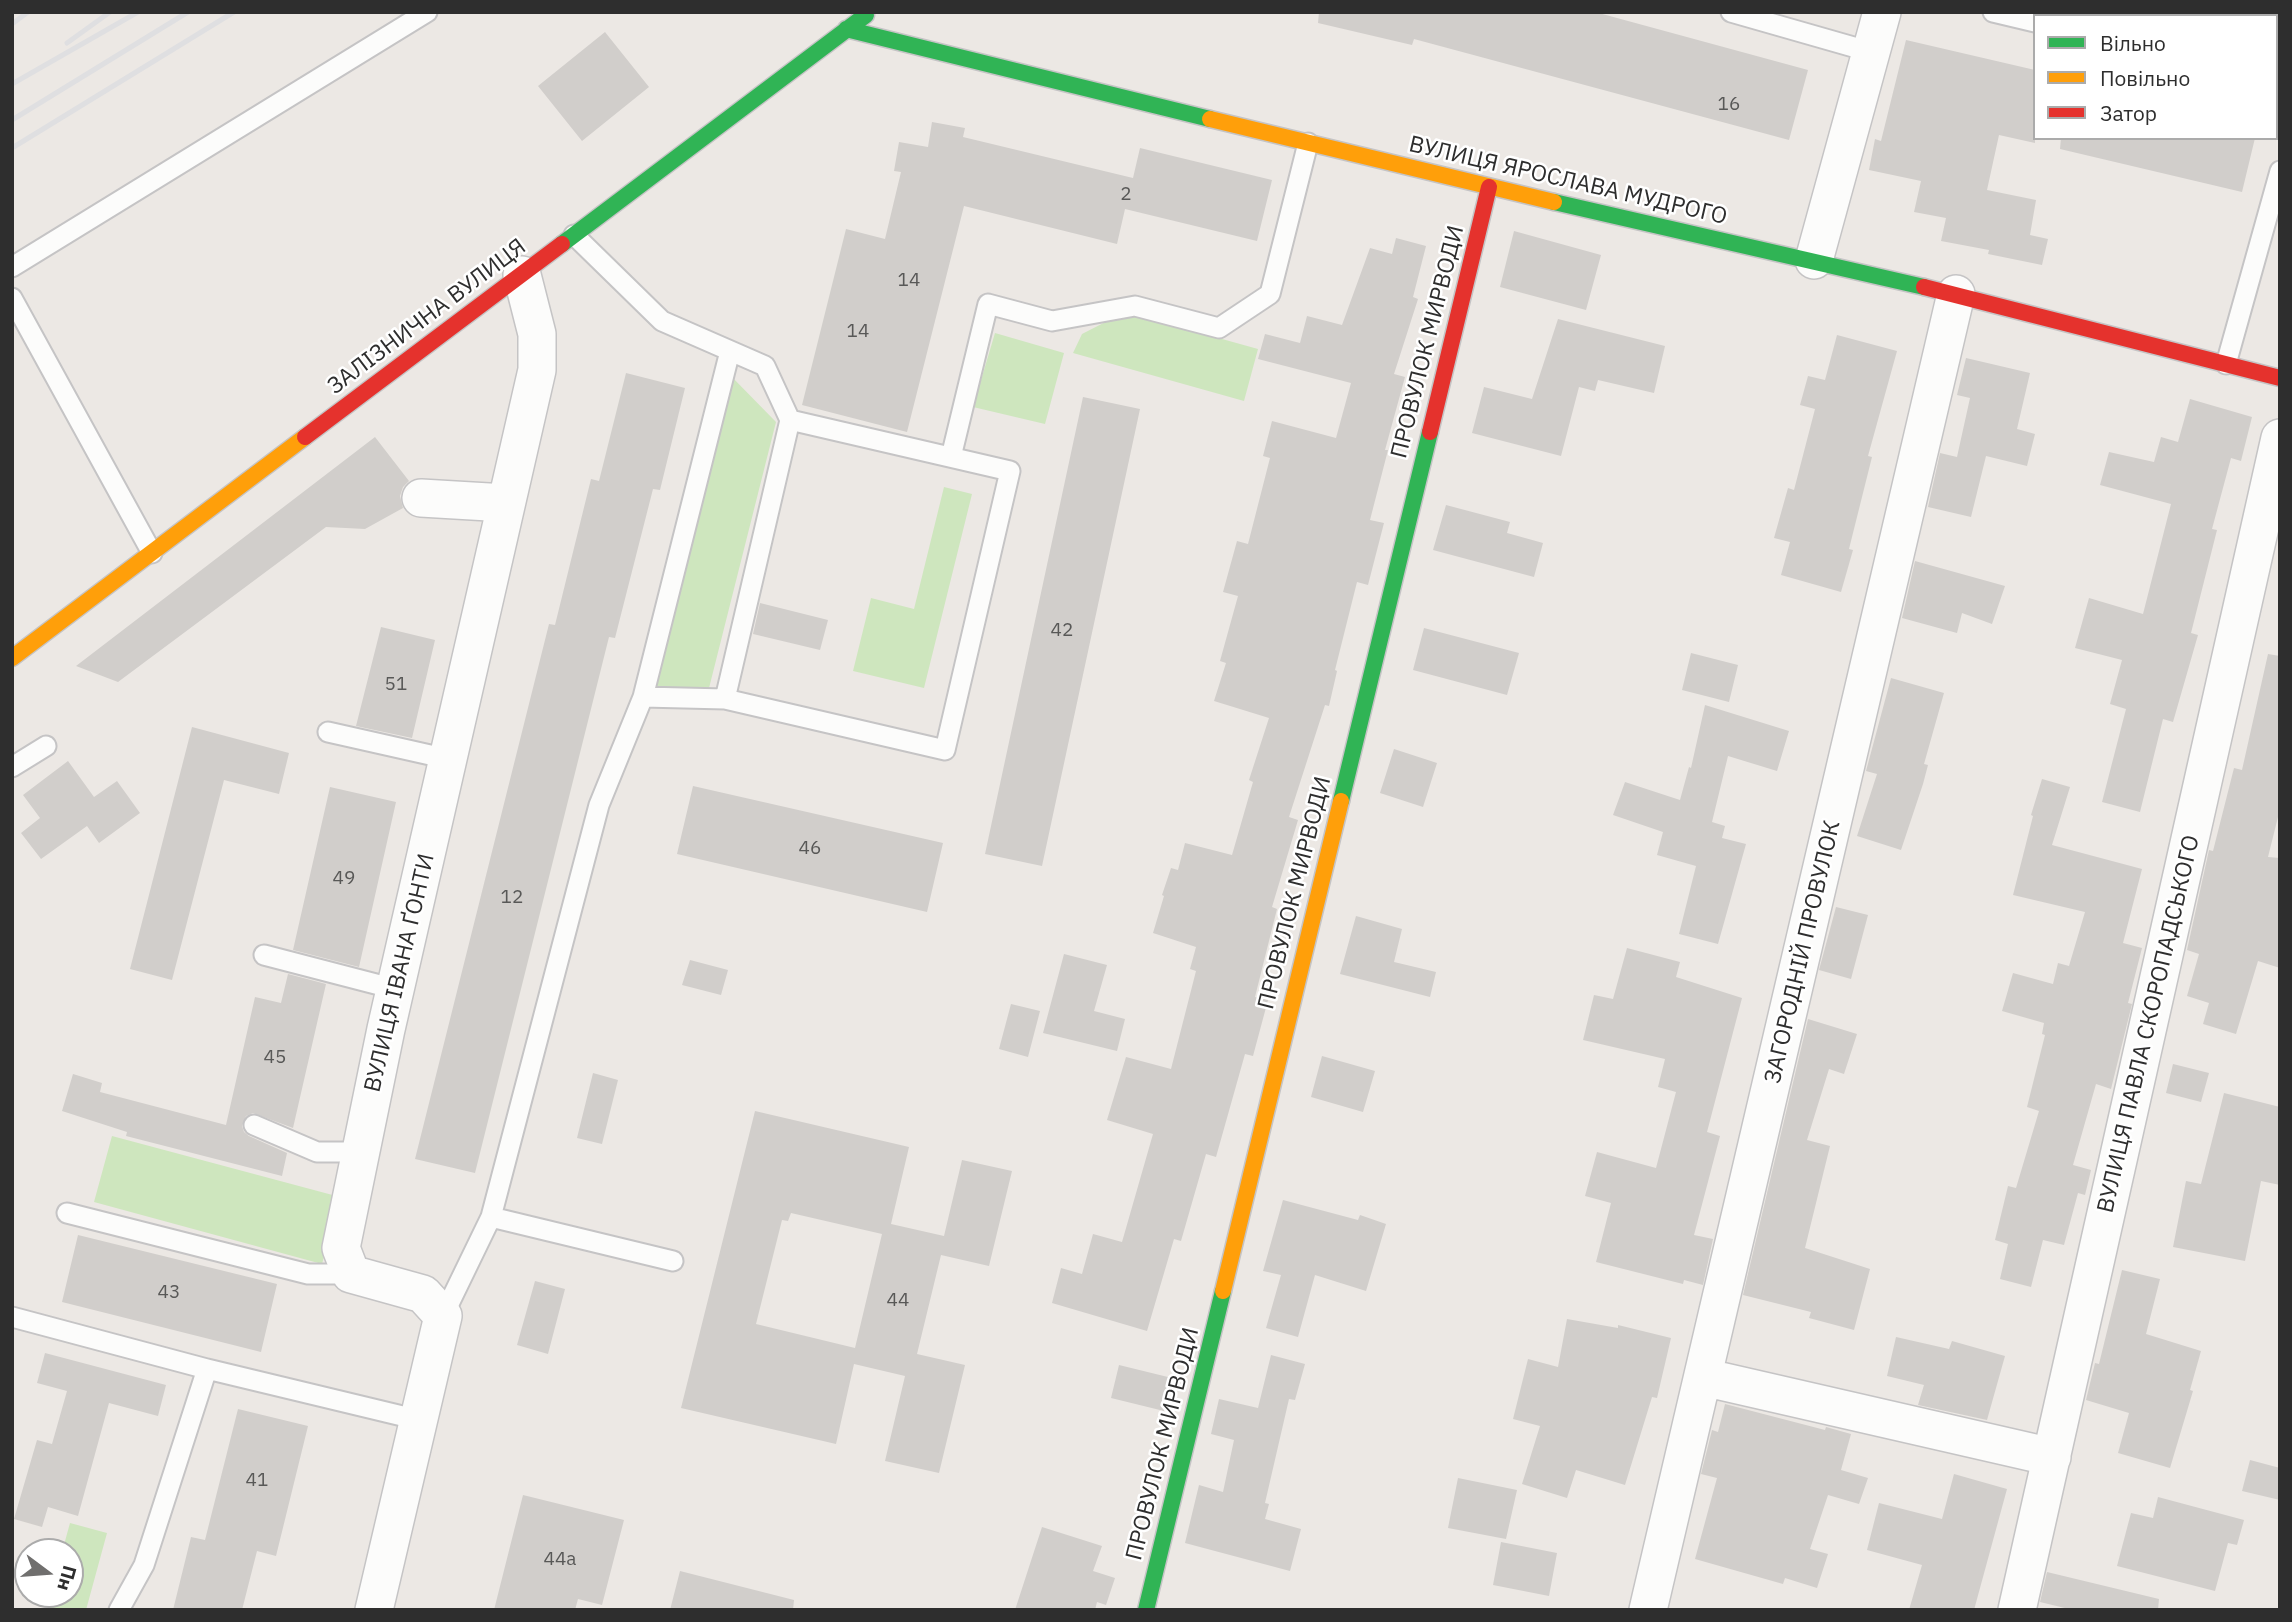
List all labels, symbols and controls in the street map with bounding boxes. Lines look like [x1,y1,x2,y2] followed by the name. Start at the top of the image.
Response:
[2033,14,2278,140] legend
[2100,29,2166,57] text: Вільно
[2100,64,2190,92] text: Повільно
[1718,94,1740,116] house number: 16
[2100,99,2157,127] text: Затор
[1406,131,1730,231] street label: ВУЛИЦЯ ЯРОСЛАВА МУДРОГО
[1120,184,1132,206] house number: 2
[1386,223,1470,461] street label: ПРОВУЛОК МИРВОДИ
[322,233,532,401] street label: ЗАЛІЗНИЧНА ВУЛИЦЯ
[898,270,920,292] house number: 14
[847,321,869,343] house number: 14
[1051,620,1073,642] house number: 42
[385,674,407,696] house number: 51
[1253,774,1337,1012] street label: ПРОВУЛОК МИРВОДИ
[1759,818,1847,1086] street label: ЗАГОРОДНІЙ ПРОВУЛОК
[2092,833,2206,1215] street label: ВУЛИЦЯ ПАВЛА СКОРОПАДСЬКОГО
[799,838,821,860] house number: 46
[359,851,441,1095] street label: ВУЛИЦЯ ІВАНА ҐОНТИ
[333,868,355,890] house number: 49
[501,887,523,909] house number: 12
[264,1047,286,1069] house number: 45
[158,1282,180,1304] house number: 43
[887,1290,909,1312] house number: 44
[1121,1325,1205,1563] street label: ПРОВУЛОК МИРВОДИ
[246,1470,268,1492] house number: 41
[14,1538,84,1608] north arrow
[544,1549,576,1571] house number: 44а
[52,1563,82,1594] text: Пн

